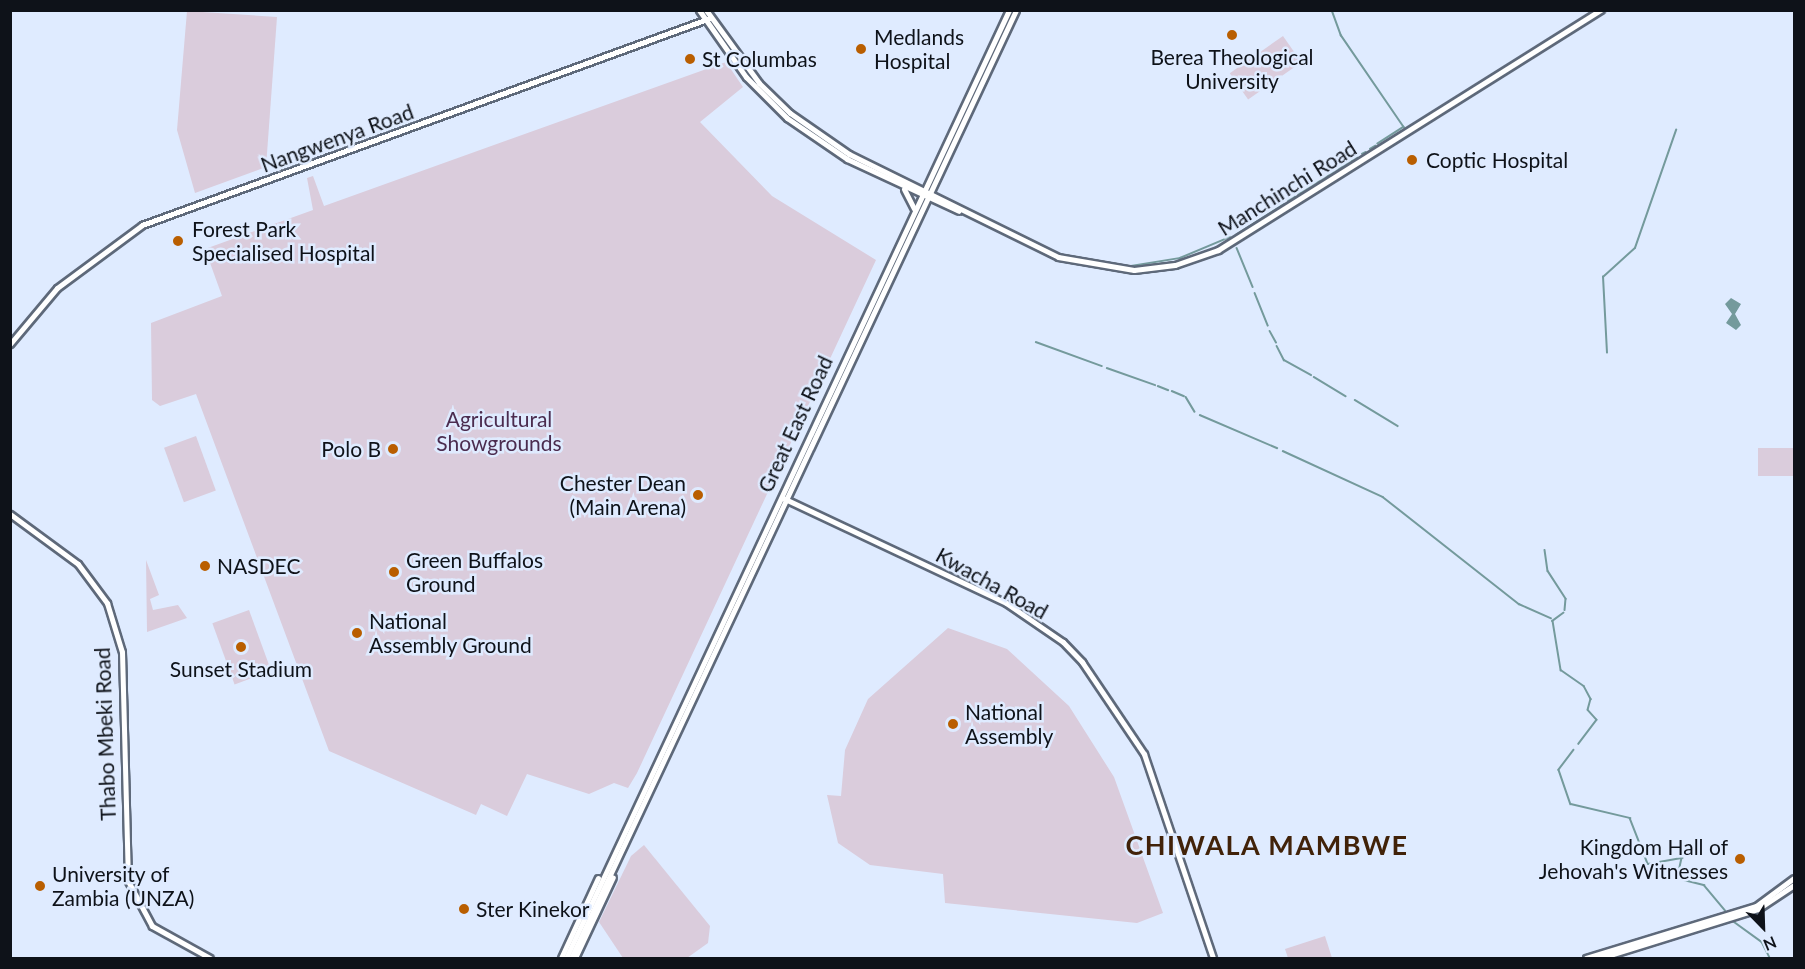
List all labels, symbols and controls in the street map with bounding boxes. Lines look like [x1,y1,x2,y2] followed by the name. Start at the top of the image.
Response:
[874,24,964,74] place label: Medlands Hospital
[1225,28,1239,42] marker: Berea Theological University
[852,40,870,58] marker: Medlands Hospital
[1150,44,1314,94] place label: Berea Theological University
[702,46,817,72] place label: St Columbas
[683,52,697,66] marker: St Columbas
[257,99,417,177] street label: Nangwenya Road
[1213,135,1361,241] street label: Manchinchi Road
[1426,147,1568,173] place label: Coptic Hospital
[1403,151,1421,169] marker: Coptic Hospital
[192,216,375,266] place label: Forest Park Specialised Hospital
[169,232,187,250] marker: Forest Park Specialised Hospital
[752,352,838,496] street label: Great East Road
[436,406,562,456] park label: Agricultural Showgrounds
[321,436,381,462] place label: Polo B
[386,442,400,456] marker: Polo B
[559,470,686,520] place label: Chester Dean (Main Arena)
[691,488,705,502] marker: Chester Dean (Main Arena)
[932,542,1052,624] street label: Kwacha Road
[406,547,543,597] place label: Green Buffalos Ground
[217,553,300,579] place label: NASDEC
[198,559,212,573] marker: NASDEC
[387,565,401,579] marker: Green Buffalos Ground
[369,608,532,658] place label: National Assembly Ground
[350,626,364,640] marker: National Assembly Ground
[234,640,248,654] marker: Sunset Stadium
[89,647,121,821] street label: Thabo Mbeki Road
[170,656,312,682] place label: Sunset Stadium
[965,699,1053,749] place label: National Assembly
[946,717,960,731] marker: National Assembly
[1125,829,1409,861] district label: CHIWALA MAMBWE
[1539,834,1728,884] place label: Kingdom Hall of Jehovah's Witnesses
[1733,852,1747,866] marker: Kingdom Hall of Jehovah's Witnesses
[52,861,194,911] place label: University of Zambia (UNZA)
[33,879,47,893] marker: University of Zambia (UNZA)
[476,896,590,922] place label: Ster Kinekor
[1733,897,1793,957] north arrow
[457,902,471,916] marker: Ster Kinekor
[1761,933,1780,955] text: N

